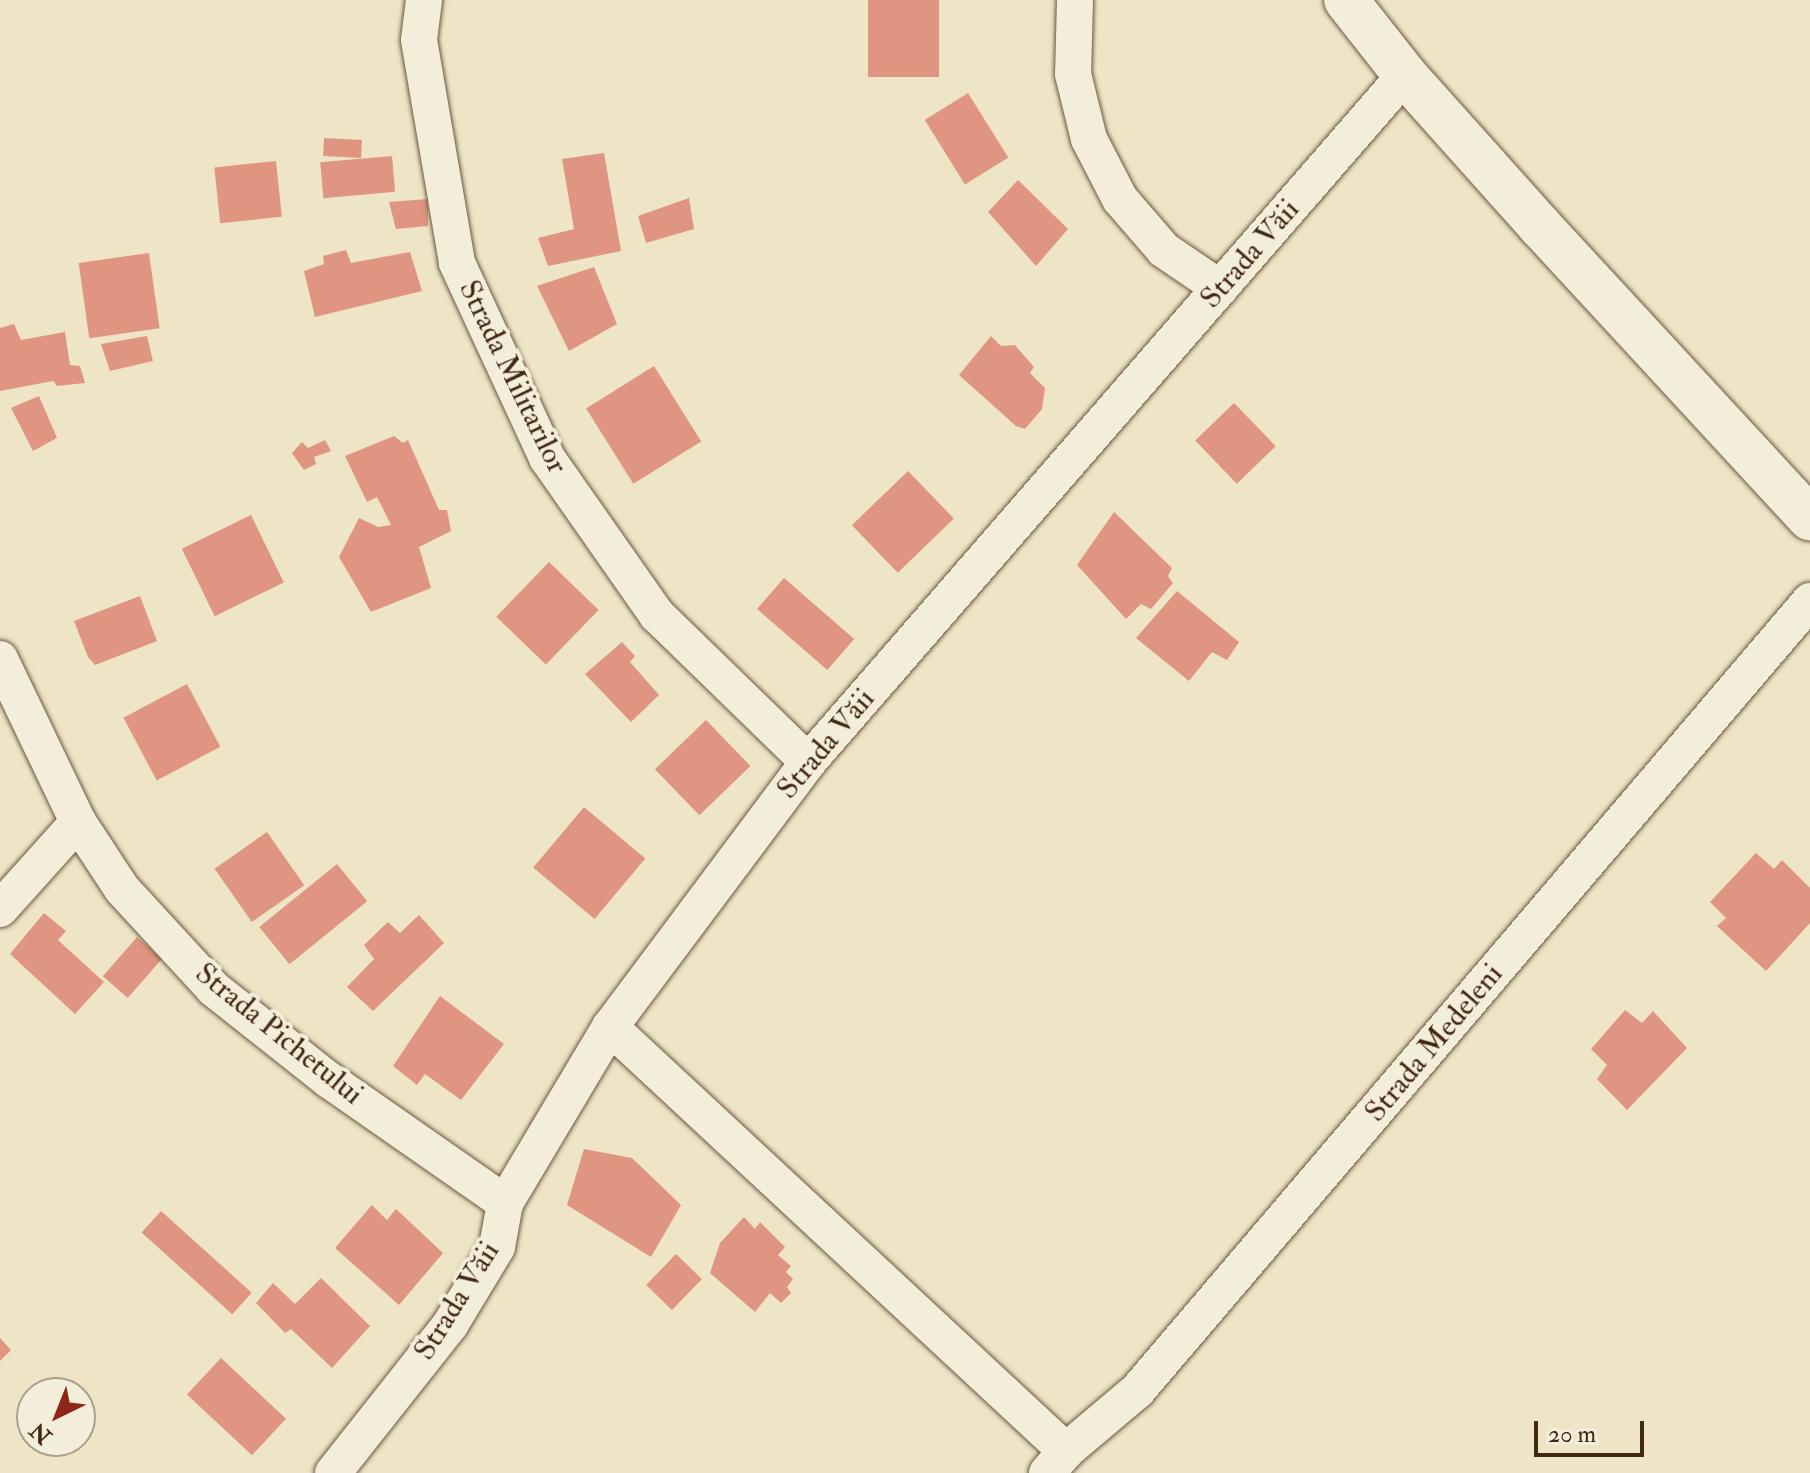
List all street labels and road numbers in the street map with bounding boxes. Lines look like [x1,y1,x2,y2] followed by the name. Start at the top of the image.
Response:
[1193,192,1307,316] street label: Strada Văii
[451,275,575,479] street label: Strada Militarilor
[770,682,882,806] street label: Strada Văii
[188,955,370,1113] street label: Strada Pichetului
[1357,957,1511,1129] street label: Strada Medeleni
[407,1235,507,1367] street label: Strada Văii

